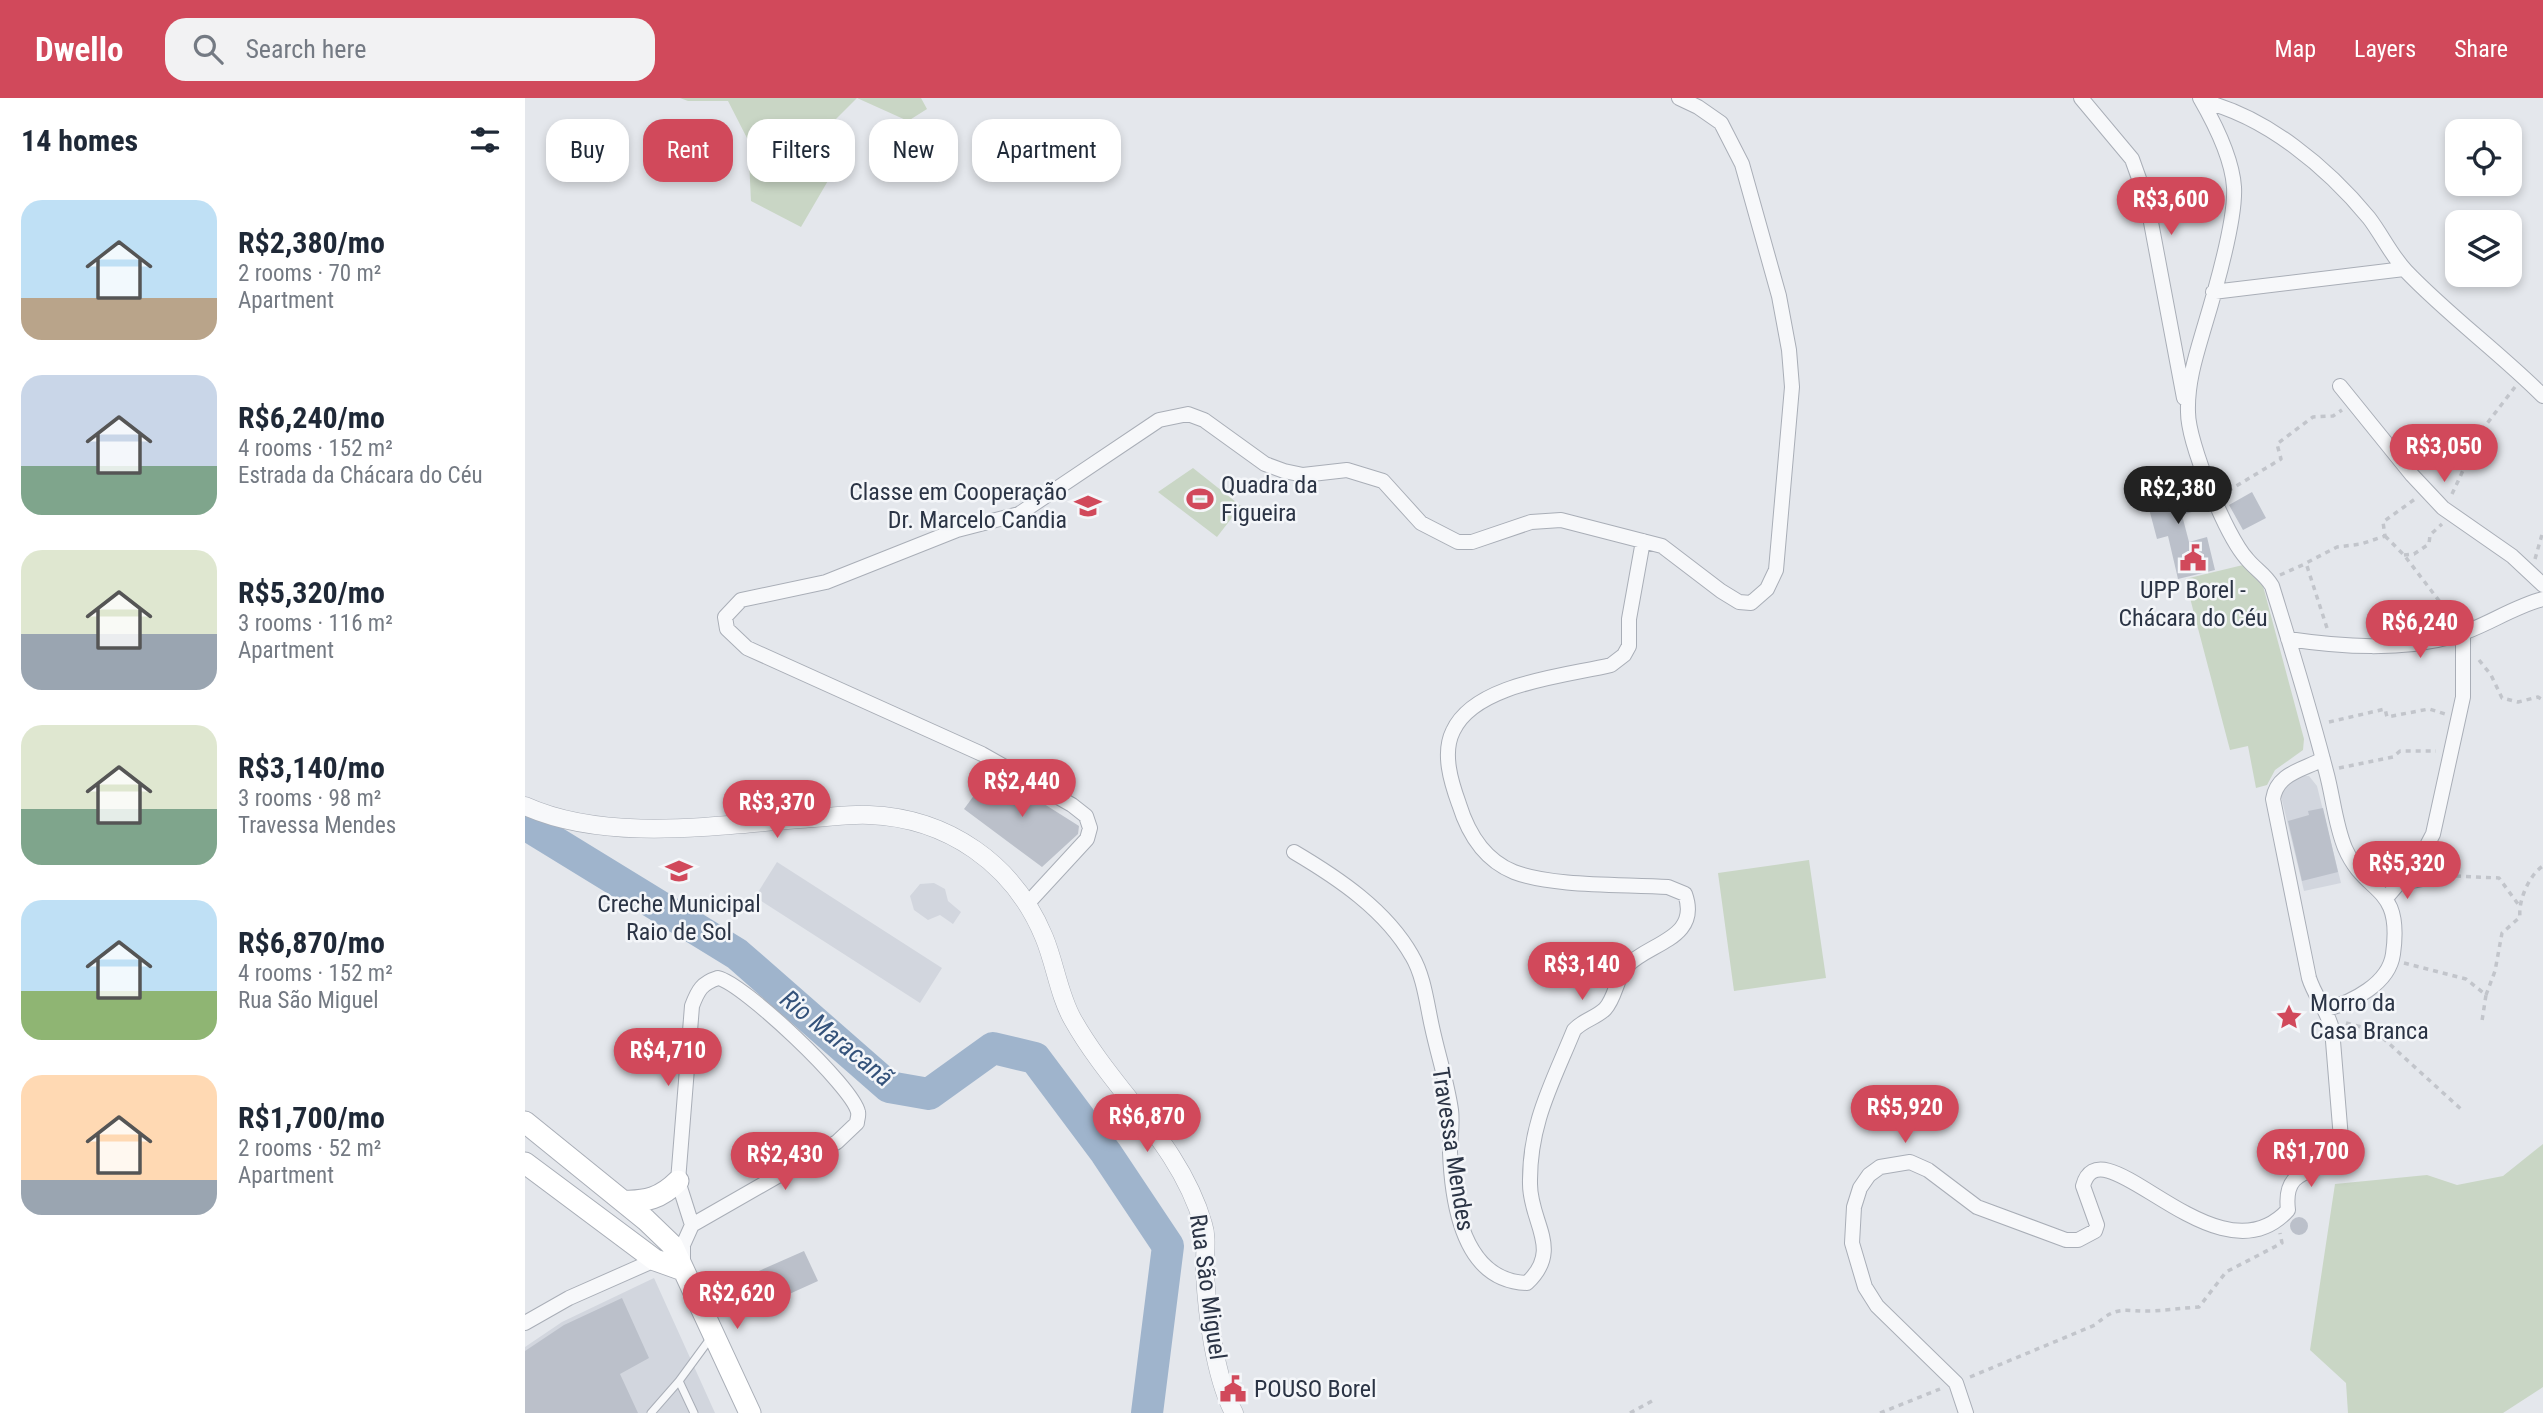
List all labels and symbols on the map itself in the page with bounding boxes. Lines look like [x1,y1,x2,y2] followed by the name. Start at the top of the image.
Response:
[2106,178,2236,237] pin: R$3,600
[2379,424,2509,484] pin: R$3,050
[2113,466,2243,526] pin: R$2,380
[1221,471,1318,527] place label: Quadra da Figueira
[849,478,1067,534] place label: Classe em Cooperação Dr. Marcelo Candia
[1185,484,1215,514] sports icon: Quadra da Figueira
[1073,491,1103,521] school or university icon: Classe em Cooperação Dr. Marcelo Candia
[2178,543,2208,573] public building icon: UPP Borel - Chácara do Céu
[2118,576,2268,632] place label: UPP Borel - Chácara do Céu
[2355,601,2485,660] pin: R$6,240
[957,760,1087,819] pin: R$2,440
[712,780,842,840] pin: R$3,370
[2342,842,2472,901] pin: R$5,320
[664,856,694,886] school or university icon: Creche Municipal Raio de Sol
[597,890,761,946] place label: Creche Municipal Raio de Sol
[1517,942,1647,1002] pin: R$3,140
[775,983,899,1093] water label: Rio Maracanã
[2310,989,2429,1045] place label: Morro da Casa Branca
[2274,1002,2304,1032] place icon: Morro da Casa Branca
[603,1028,733,1088] pin: R$4,710
[1426,1065,1480,1233] street label: Travessa Mendes
[1840,1086,1970,1145] pin: R$5,920
[1082,1094,1212,1154] pin: R$6,870
[2246,1130,2376,1189] pin: R$1,700
[720,1132,850,1192] pin: R$2,430
[1184,1212,1232,1362] street label: Rua São Miguel
[672,1272,802,1331] pin: R$2,620
[1218,1374,1248,1404] public building icon: POUSO Borel
[1254,1375,1377,1403] place label: POUSO Borel

